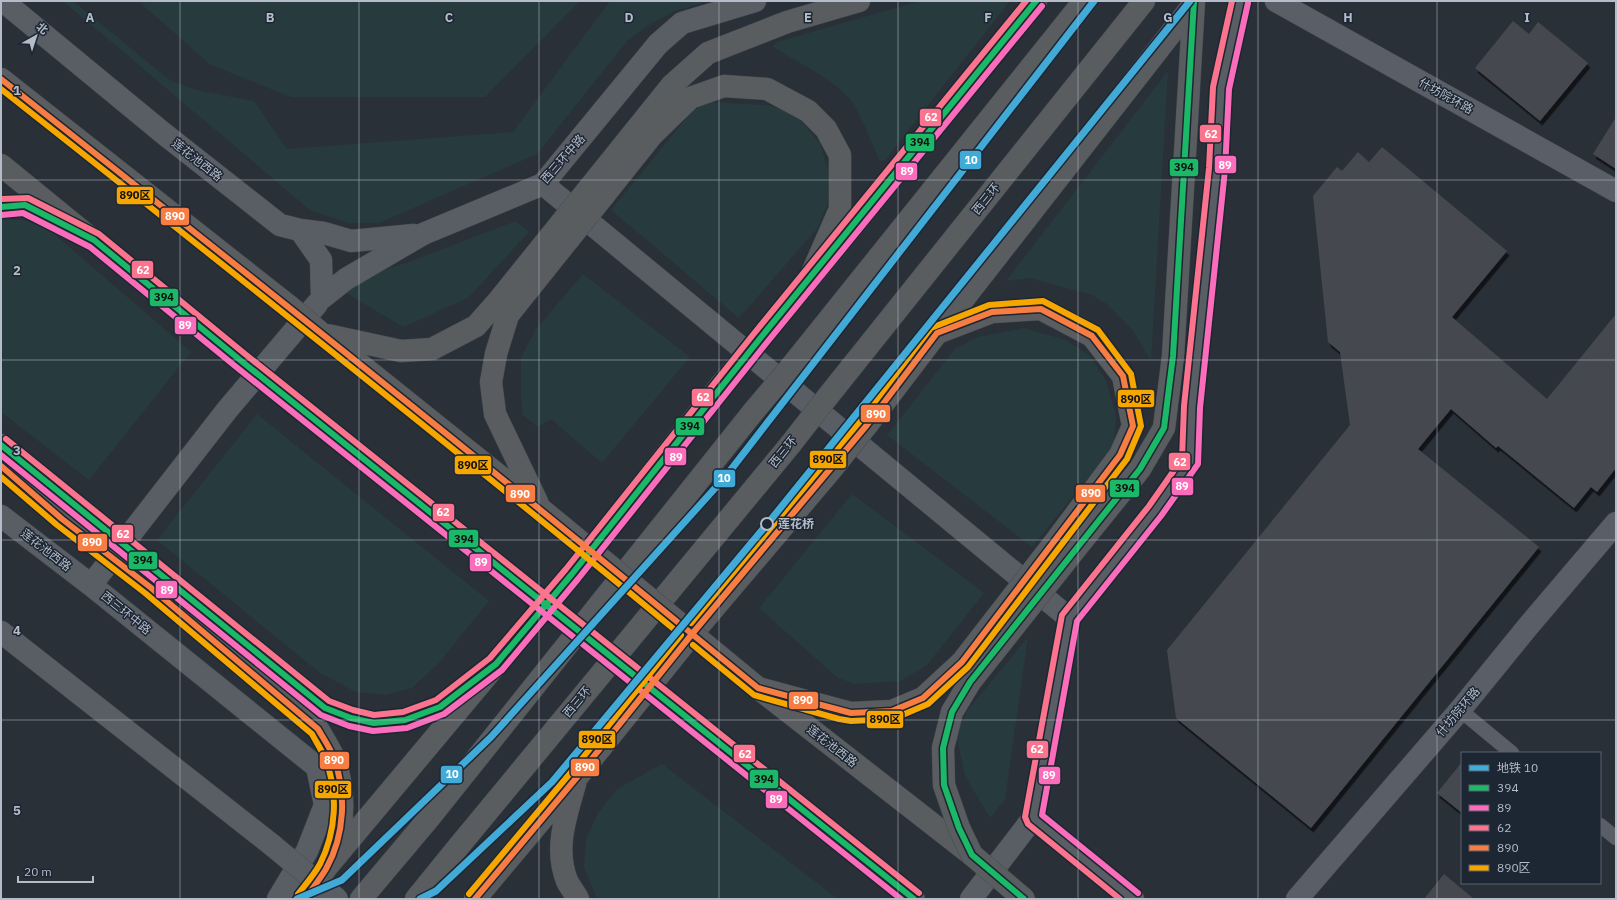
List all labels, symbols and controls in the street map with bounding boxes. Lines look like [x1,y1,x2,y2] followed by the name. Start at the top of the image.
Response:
[86,9,95,26] text: A
[266,9,275,26] text: B
[445,9,454,26] text: C
[624,9,634,26] text: D
[804,9,812,26] text: E
[984,9,992,26] text: F
[1163,9,1173,26] text: G
[1343,9,1353,26] text: H
[1524,9,1530,26] text: I
[16,16,56,56] north arrow
[34,19,51,37] text: 北
[1416,74,1476,117] street label: 什坊院环路
[13,82,21,99] text: 1
[919,108,942,127] line badge: 62
[924,110,938,124] text: 62
[1199,124,1222,143] line badge: 62
[1204,127,1218,141] text: 62
[537,131,588,186] street label: 西三环中路
[905,133,935,152] line badge: 394
[169,135,226,184] street label: 莲花池西路
[910,135,930,149] text: 394
[959,150,982,170] line badge: 10
[964,153,978,167] text: 10
[1214,155,1237,174] line badge: 89
[1169,158,1199,177] line badge: 394
[1218,158,1232,172] text: 89
[1174,160,1194,174] text: 394
[895,162,918,181] line badge: 89
[900,164,914,178] text: 89
[968,180,1003,217] street label: 西三环
[116,186,154,205] line badge: 890区
[120,188,150,202] text: 890区
[160,207,190,226] line badge: 890
[165,209,185,223] text: 890
[131,260,154,279] line badge: 62
[13,262,21,279] text: 2
[136,263,150,277] text: 62
[149,288,179,307] line badge: 394
[154,290,174,304] text: 394
[174,316,197,335] line badge: 89
[178,318,192,332] text: 89
[691,388,714,407] line badge: 62
[1117,389,1155,408] line badge: 890区
[696,390,710,404] text: 62
[1121,392,1151,406] text: 890区
[860,404,891,423] line badge: 890
[866,407,886,421] text: 890
[675,417,705,436] line badge: 394
[680,419,700,433] text: 394
[765,433,800,470] street label: 西三环
[13,442,21,459] text: 3
[664,447,687,466] line badge: 89
[669,450,683,464] text: 89
[809,450,847,469] line badge: 890区
[813,452,843,466] text: 890区
[1168,452,1191,471] line badge: 62
[454,455,492,475] line badge: 890区
[1173,455,1187,469] text: 62
[458,458,488,472] text: 890区
[713,469,736,488] line badge: 10
[717,471,731,485] text: 10
[1171,477,1194,496] line badge: 89
[1109,479,1140,498] line badge: 394
[1175,479,1189,493] text: 89
[1115,481,1135,495] text: 394
[505,484,536,503] line badge: 890
[1075,484,1106,503] line badge: 890
[1081,486,1101,500] text: 890
[510,487,530,501] text: 890
[432,503,455,522] line badge: 62
[436,505,450,519] text: 62
[778,516,814,531] place label: 莲花桥
[760,517,774,531] marker: 莲花桥
[111,524,134,543] line badge: 62
[18,525,75,574] street label: 莲花池西路
[116,527,130,541] text: 62
[448,529,479,548] line badge: 394
[454,532,474,546] text: 394
[77,533,108,552] line badge: 890
[82,535,102,549] text: 890
[128,551,158,570] line badge: 394
[133,553,153,567] text: 394
[469,553,492,572] line badge: 89
[474,555,488,569] text: 89
[155,580,178,599] line badge: 89
[160,583,174,597] text: 89
[98,588,154,637] street label: 西三环中路
[13,622,21,639] text: 4
[559,683,594,720] street label: 西三环
[1433,684,1483,739] street label: 什坊院环路
[788,691,819,710] line badge: 890
[793,693,813,707] text: 890
[866,710,904,729] line badge: 890区
[870,712,900,726] text: 890区
[804,721,861,770] street label: 莲花池西路
[578,730,616,749] line badge: 890区
[582,732,612,746] text: 890区
[1026,740,1049,759] line badge: 62
[1030,742,1044,756] text: 62
[733,744,756,763] line badge: 62
[738,747,752,761] text: 62
[319,751,350,770] line badge: 890
[1461,752,1601,884] legend
[324,753,344,767] text: 890
[570,758,600,777] line badge: 890
[575,760,595,774] text: 890
[1497,760,1538,775] text: 地铁 10
[440,765,463,784] line badge: 10
[1038,766,1061,785] line badge: 89
[445,767,459,781] text: 10
[1042,768,1056,782] text: 89
[749,769,779,789] line badge: 394
[754,772,774,786] text: 394
[314,780,352,799] line badge: 890区
[1497,780,1519,795] text: 394
[318,782,348,796] text: 890区
[765,790,788,809] line badge: 89
[769,792,783,806] text: 89
[1497,800,1511,815] text: 89
[13,802,21,819] text: 5
[1497,820,1511,835] text: 62
[1497,840,1519,855] text: 890
[18,858,93,884] scale bar
[1497,860,1531,875] text: 890区
[24,864,52,879] text: 20 m

